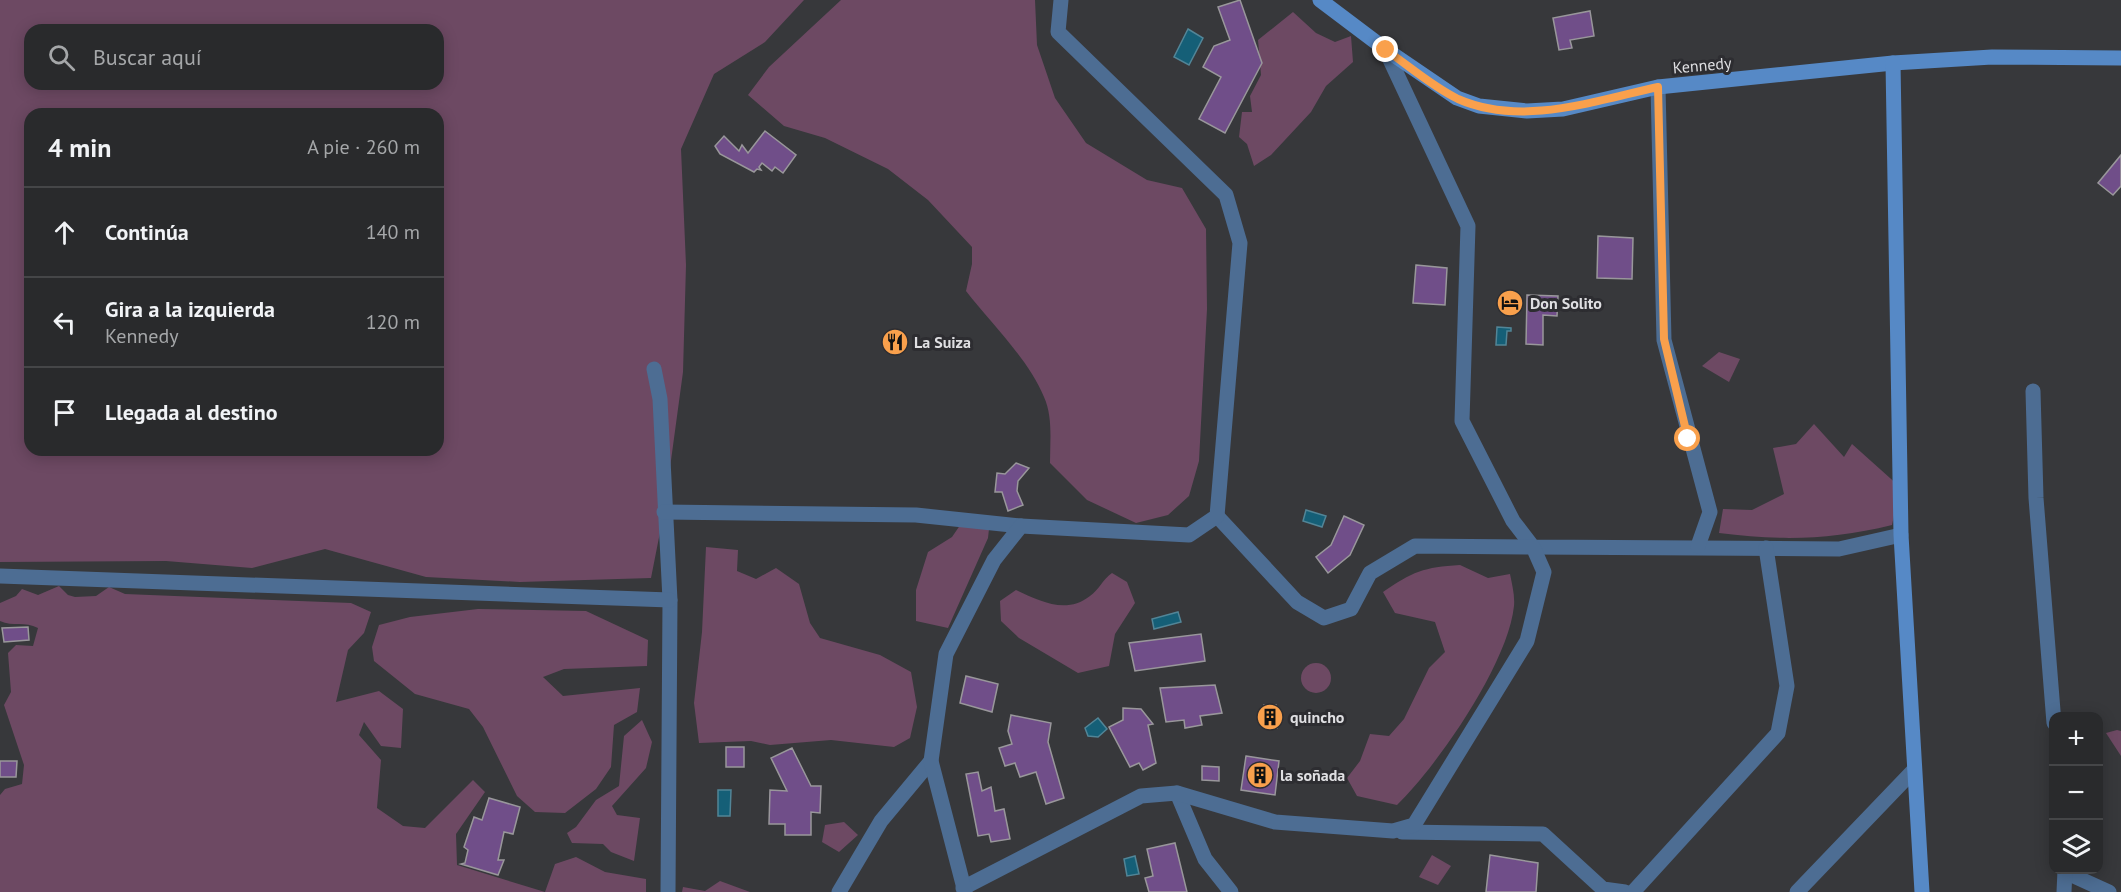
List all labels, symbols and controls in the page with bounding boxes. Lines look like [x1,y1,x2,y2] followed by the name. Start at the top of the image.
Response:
[24,24,444,90] search box
[1372,36,1398,62] route end
[45,41,78,74] icon: search
[93,43,202,71] text: Buscar aquí
[1672,52,1733,78] street label: Kennedy
[48,131,111,164] text: 4 min
[307,134,420,160] text: A pie · 260 m
[48,216,81,249] icon: ahead
[105,218,189,246] text: Continúa
[366,219,420,245] text: 140 m
[1495,288,1525,318] hotel icon: Don Solito
[1530,293,1602,313] place label: Don Solito
[105,295,275,323] text: Gira a la izquierda
[48,306,81,339] icon: left
[366,309,420,335] text: 120 m
[105,323,179,349] text: Kennedy
[880,327,910,357] restaurant icon: La Suiza
[914,332,971,352] place label: La Suiza
[48,396,81,429] icon: arrive
[105,398,278,426] text: Llegada al destino
[1674,425,1700,451] route start
[1255,702,1285,732] building icon: quincho
[1290,707,1345,727] place label: quincho
[2049,712,2103,874] map controls
[2049,712,2103,766] button: +
[1245,760,1275,790] building icon: la soñada
[1280,765,1345,785] place label: la soñada
[2049,766,2103,820] button: −
[2049,820,2103,874] button: layers

